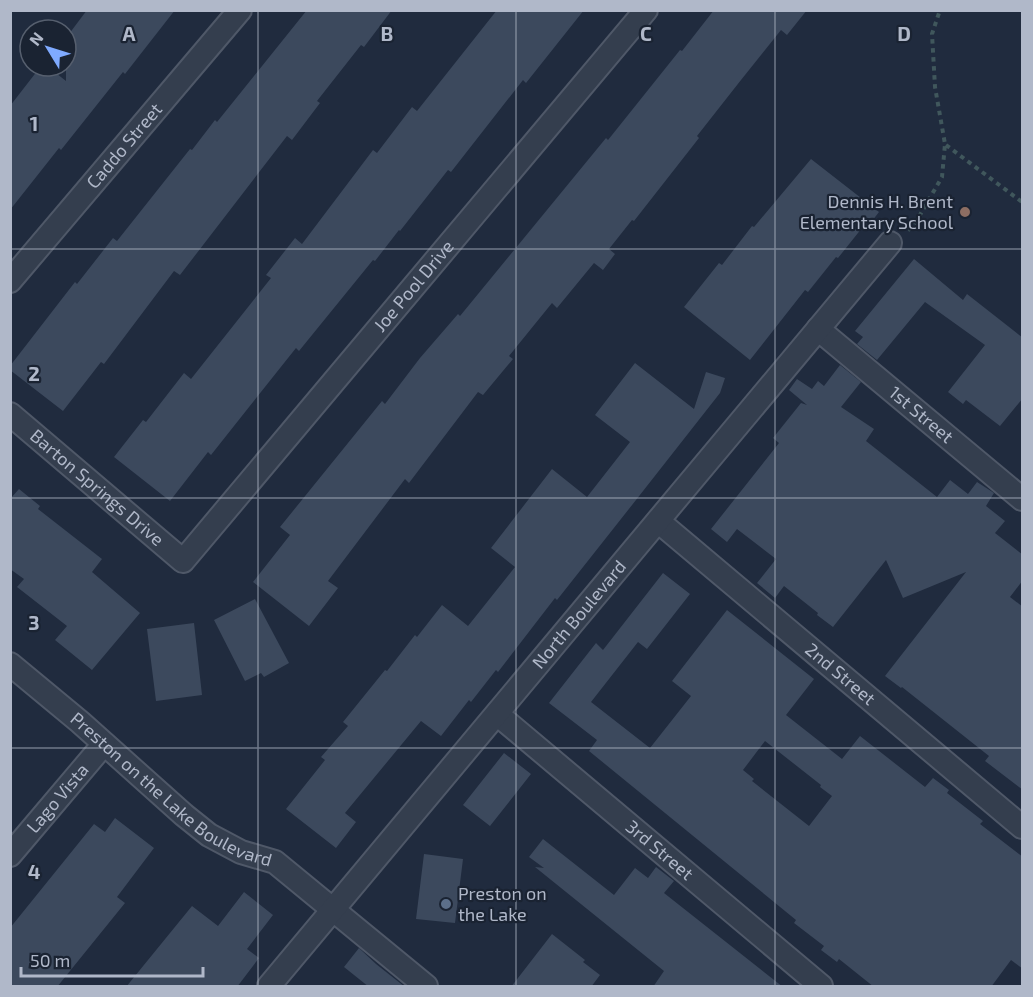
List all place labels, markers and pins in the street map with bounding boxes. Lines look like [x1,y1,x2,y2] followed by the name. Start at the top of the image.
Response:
[800,190,954,233] place label: Dennis H. Brent Elementary School
[958,205,972,219] marker: Dennis H. Brent Elementary School
[458,882,547,925] place label: Preston on the Lake
[439,897,453,911] marker: Preston on the Lake

